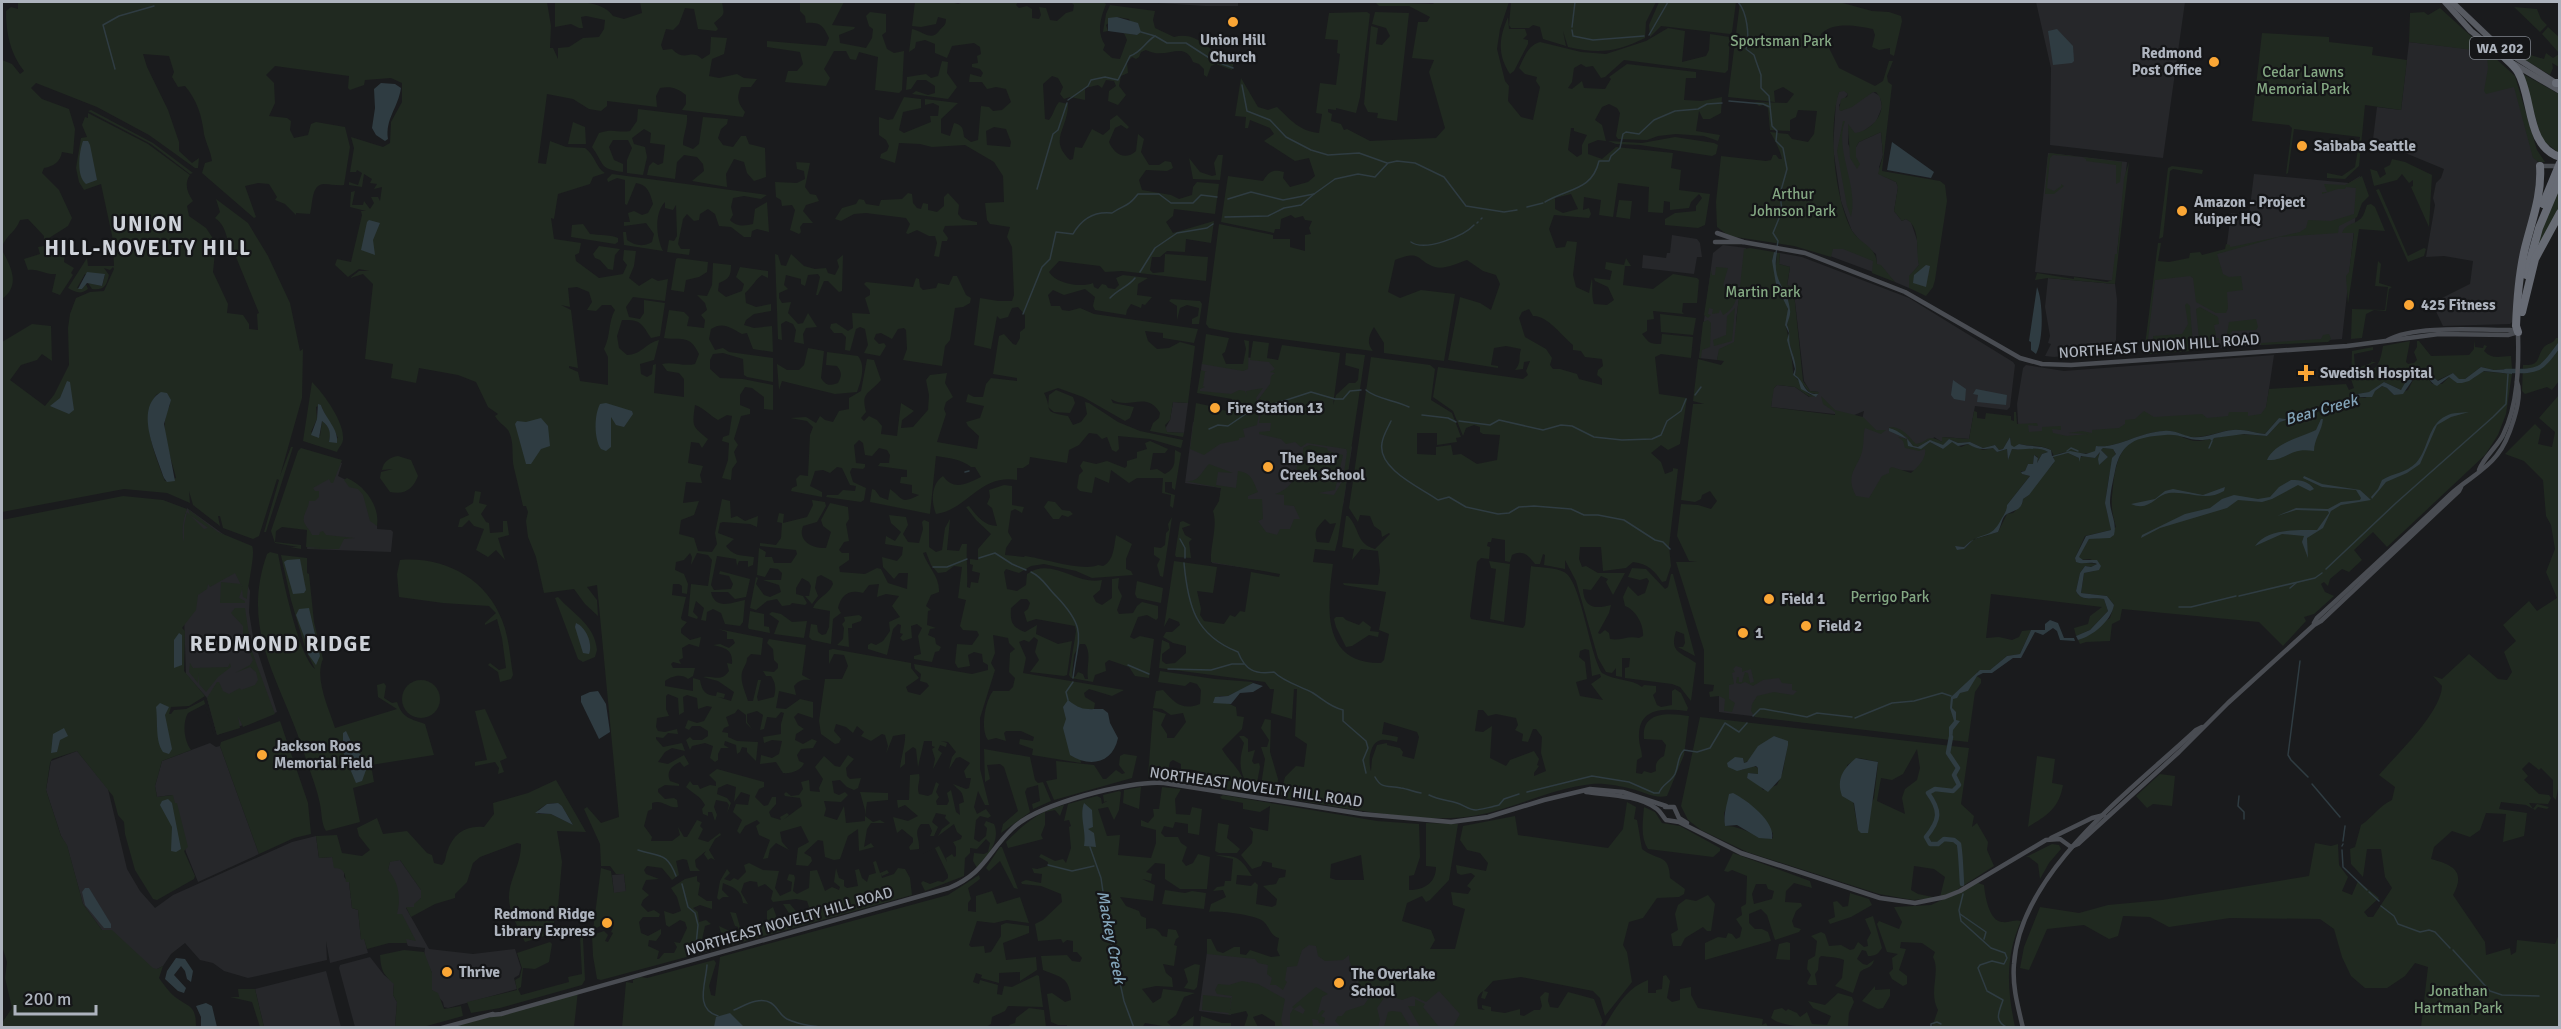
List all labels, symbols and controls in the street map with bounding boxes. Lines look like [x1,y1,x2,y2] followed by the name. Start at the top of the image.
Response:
[1226,15,1240,29] marker: Union Hill Church
[1200,31,1266,66] place label: Union Hill Church
[1730,32,1832,50] park label: Sportsman Park
[2470,37,2530,59] road number: WA 202
[2132,44,2202,79] place label: Redmond Post Office
[2207,55,2221,69] marker: Redmond Post Office
[2256,63,2350,98] park label: Cedar Lawns Memorial Park
[2314,137,2416,155] place label: Saibaba Seattle
[2295,139,2309,153] marker: Saibaba Seattle
[1750,185,1836,220] park label: Arthur Johnson Park
[2194,193,2306,228] place label: Amazon - Project Kuiper HQ
[2175,204,2189,218] marker: Amazon - Project Kuiper HQ
[44,211,252,261] district label: UNION HILL-NOVELTY HILL
[1725,283,1801,301] park label: Martin Park
[2421,296,2496,314] place label: 425 Fitness
[2402,298,2416,312] marker: 425 Fitness
[2058,330,2260,362] street label: NORTHEAST UNION HILL ROAD
[2297,364,2315,382] marker: Swedish Hospital
[2320,364,2433,382] place label: Swedish Hospital
[2283,390,2362,430] water label: Bear Creek
[1227,399,1323,417] place label: Fire Station 13
[1208,401,1222,415] marker: Fire Station 13
[1280,449,1365,484] place label: The Bear Creek School
[1261,460,1275,474] marker: The Bear Creek School
[1851,588,1930,606] park label: Perrigo Park
[1781,590,1825,608] place label: Field 1
[1762,592,1776,606] marker: Field 1
[1818,617,1862,635] place label: Field 2
[1799,619,1813,633] marker: Field 2
[1755,624,1763,642] place label: 1
[1736,626,1750,640] marker: 1
[190,631,372,657] district label: REDMOND RIDGE
[274,737,373,772] place label: Jackson Roos Memorial Field
[255,748,269,762] marker: Jackson Roos Memorial Field
[1149,763,1363,811] street label: NORTHEAST NOVELTY HILL ROAD
[683,883,895,959] street label: NORTHEAST NOVELTY HILL ROAD
[1092,889,1130,987] water label: Mackey Creek
[494,905,595,940] place label: Redmond Ridge Library Express
[600,916,614,930] marker: Redmond Ridge Library Express
[459,963,500,981] place label: Thrive
[440,965,454,979] marker: Thrive
[1351,965,1435,1000] place label: The Overlake School
[1332,976,1346,990] marker: The Overlake School
[15,978,96,1016] scale bar
[2414,982,2503,1017] park label: Jonathan Hartman Park
[24,988,71,1010] text: 200 m

